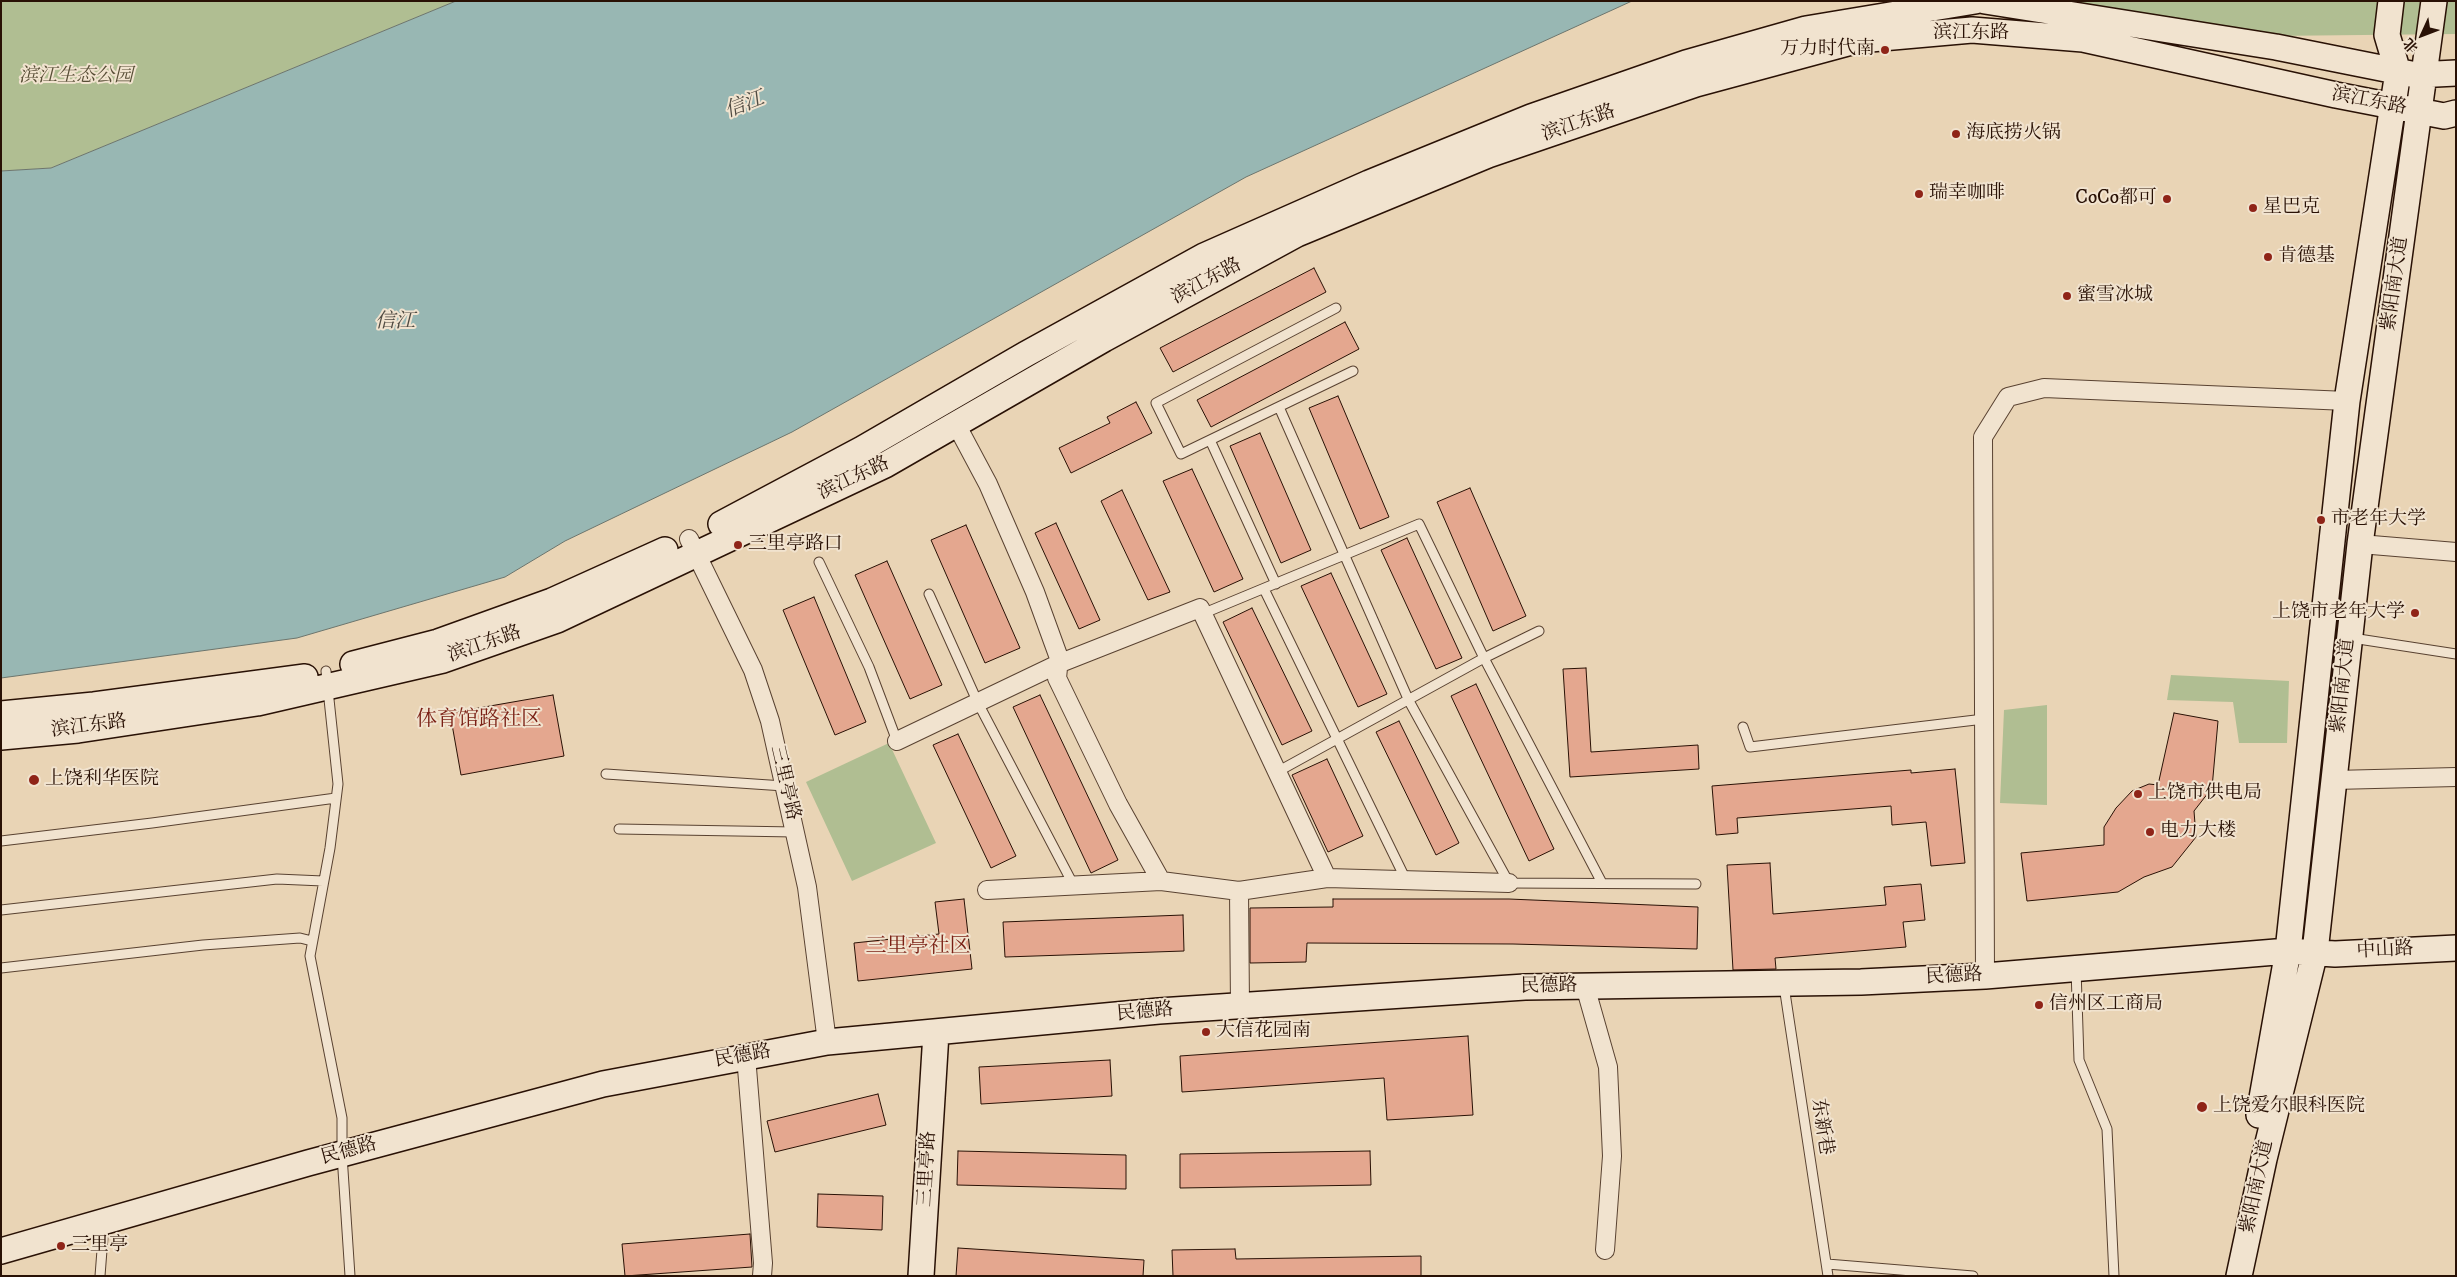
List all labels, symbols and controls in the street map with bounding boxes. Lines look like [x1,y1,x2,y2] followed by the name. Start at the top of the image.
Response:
[2397,10,2447,60] north arrow
[1933,23,2009,45] street label: 滨江东路
[2400,34,2422,56] text: 北
[1780,39,1875,61] place label: 万力时代南
[1879,44,1891,56] marker: 万力时代南
[19,66,133,88] park label: 滨江生态公园
[2330,84,2408,120] street label: 滨江东路
[722,88,768,124] water label: 信江
[1539,101,1619,147] street label: 滨江东路
[1966,123,2061,145] place label: 海底捞火锅
[1950,128,1962,140] marker: 海底捞火锅
[1929,183,2005,205] place label: 瑞幸咖啡
[1913,188,1925,200] marker: 瑞幸咖啡
[2075,188,2157,210] place label: CoCo都可
[2161,193,2173,205] marker: CoCo都可
[2263,197,2320,219] place label: 星巴克
[2247,202,2259,214] marker: 星巴克
[2378,235,2414,333] street label: 紫阳南大道
[2278,246,2335,268] place label: 肯德基
[2262,251,2274,263] marker: 肯德基
[1168,254,1246,310] street label: 滨江东路
[2077,285,2153,307] place label: 蜜雪冰城
[2061,290,2073,302] marker: 蜜雪冰城
[375,311,415,335] water label: 信江
[815,453,893,505] street label: 滨江东路
[2331,509,2426,531] place label: 市老年大学
[2315,514,2327,526] marker: 市老年大学
[748,534,843,556] place label: 三里亭路口
[732,539,744,551] marker: 三里亭路口
[2272,602,2405,624] place label: 上饶市老年大学
[2409,607,2421,619] marker: 上饶市老年大学
[445,622,525,668] street label: 滨江东路
[2328,638,2360,734] street label: 紫阳南大道
[416,708,542,734] district label: 体育馆路社区
[50,711,128,743] street label: 滨江东路
[764,743,804,823] street label: 三里亭路
[45,769,159,791] place label: 上饶利华医院
[27,773,41,787] marker: 上饶利华医院
[2148,783,2262,805] place label: 上饶市供电局
[2132,788,2144,800] marker: 上饶市供电局
[2160,821,2236,843] place label: 电力大楼
[2144,826,2156,838] marker: 电力大楼
[866,935,970,961] district label: 三里亭社区
[2356,938,2414,964] street label: 中山路
[1925,964,1983,990] street label: 民德路
[1520,975,1578,999] street label: 民德路
[2049,994,2163,1016] place label: 信州区工商局
[1116,999,1174,1027] street label: 民德路
[2033,999,2045,1011] marker: 信州区工商局
[1216,1021,1311,1043] place label: 大信花园南
[1200,1026,1212,1038] marker: 大信花园南
[713,1041,773,1073] street label: 民德路
[2213,1096,2365,1118] place label: 上饶爱尔眼科医院
[1805,1097,1837,1157] street label: 东新巷
[2195,1100,2209,1114] marker: 上饶爱尔眼科医院
[915,1130,941,1208] street label: 三里亭路
[319,1134,379,1170] street label: 民德路
[2237,1138,2279,1236] street label: 紫阳南大道
[71,1235,128,1257] place label: 三里亭
[55,1240,67,1252] marker: 三里亭

